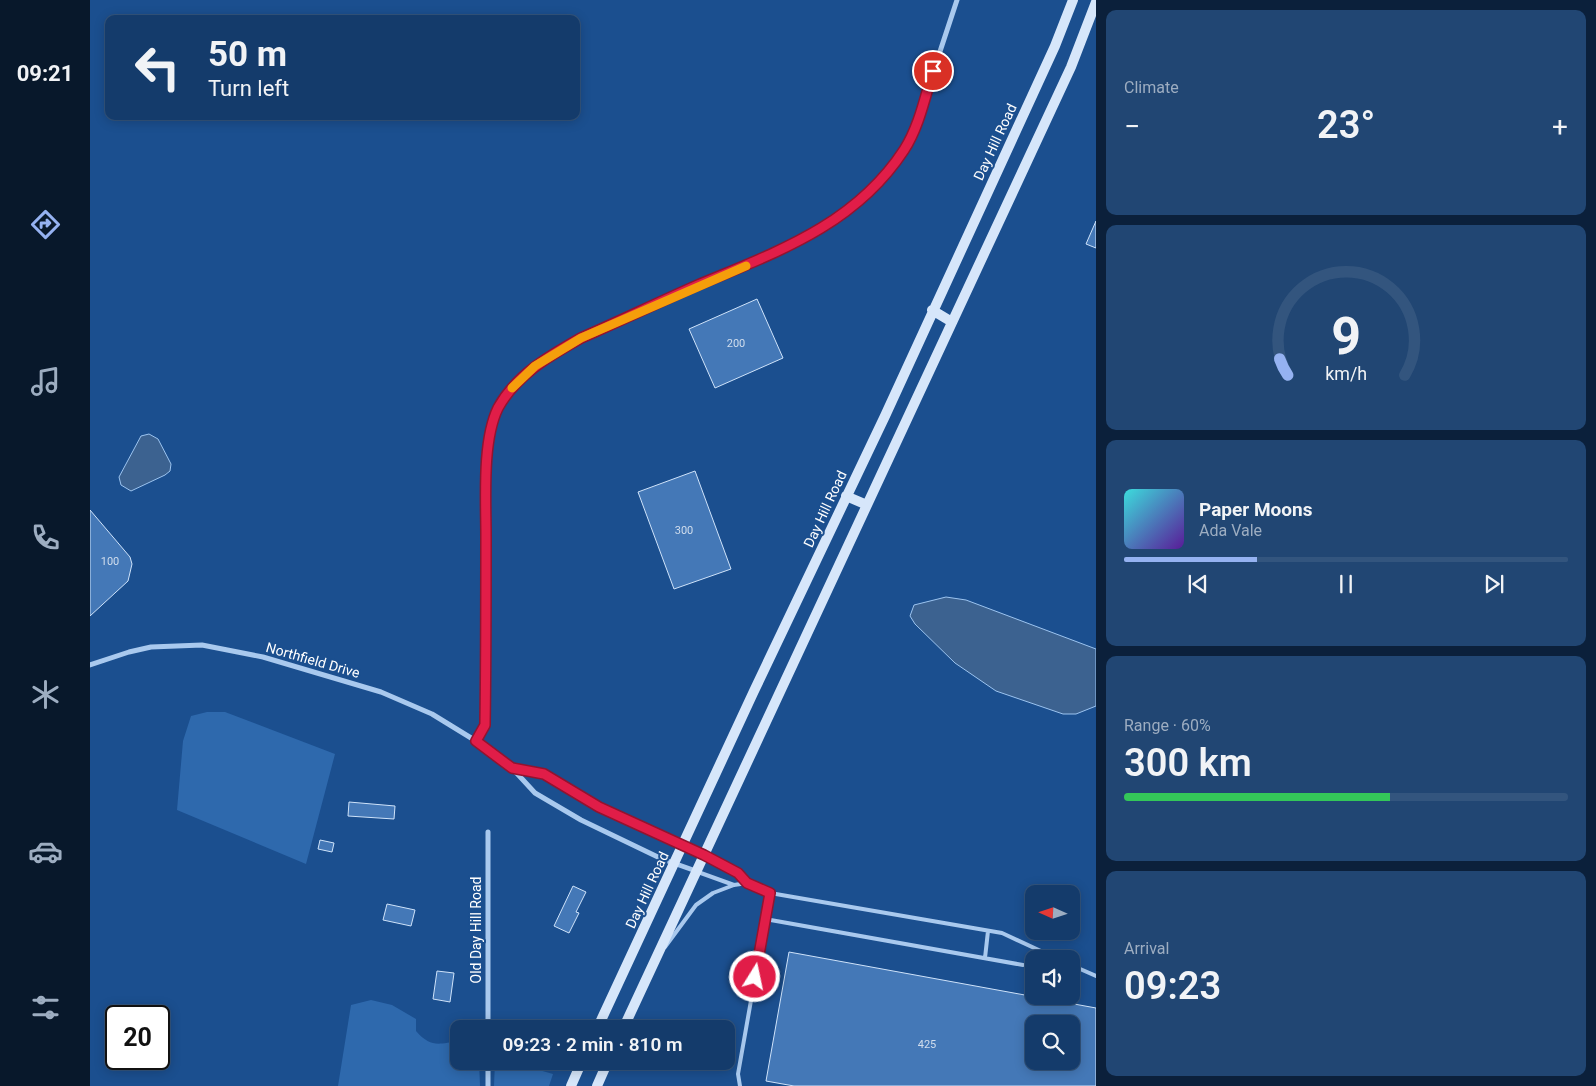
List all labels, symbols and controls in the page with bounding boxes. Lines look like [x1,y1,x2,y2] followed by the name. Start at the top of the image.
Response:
[208,34,287,75] text: 50 m
[125,35,190,100] icon: left
[912,50,954,92] pin
[919,57,947,85] icon: arrive
[17,61,73,86] text: 09:21
[208,76,289,101] text: Turn left
[1124,78,1179,97] text: Climate
[970,101,1020,183] street label: Day Hill Road
[1317,103,1375,147] text: 23°
[1124,110,1140,143] text: −
[1552,110,1568,143] text: +
[28,207,63,242] icon: directions
[1331,306,1361,367] text: 9
[727,337,745,350] house number: 200
[1325,363,1367,384] text: km/h
[28,364,63,399] icon: music
[800,468,850,550] street label: Day Hill Road
[1199,498,1312,521] text: Paper Moons
[28,520,63,555] icon: phone
[1199,521,1262,540] text: Ada Vale
[675,524,693,537] house number: 300
[101,555,119,568] house number: 100
[1184,570,1212,598] icon: previous
[1332,570,1360,598] icon: pause
[1480,570,1508,598] icon: next
[264,639,362,681] street label: Northfield Drive
[28,677,63,712] icon: climate
[1124,716,1211,735] text: Range · 60%
[1124,741,1252,785] text: 300 km
[28,834,63,869] icon: car
[622,849,672,931] street label: Day Hill Road
[468,877,484,984] street label: Old Day Hill Road
[1025,885,1080,940] north arrow
[1025,885,1080,1070] map controls
[1124,939,1169,958] text: Arrival
[728,950,780,1002] position arrow
[1025,950,1080,1005] button: sound
[1124,964,1221,1008] text: 09:23
[28,990,63,1025] icon: filters
[105,1005,170,1070] speed limit sign: 20
[1025,1015,1080,1070] button: search
[502,1033,683,1056] text: 09:23 · 2 min · 810 m
[918,1038,936,1051] house number: 425

